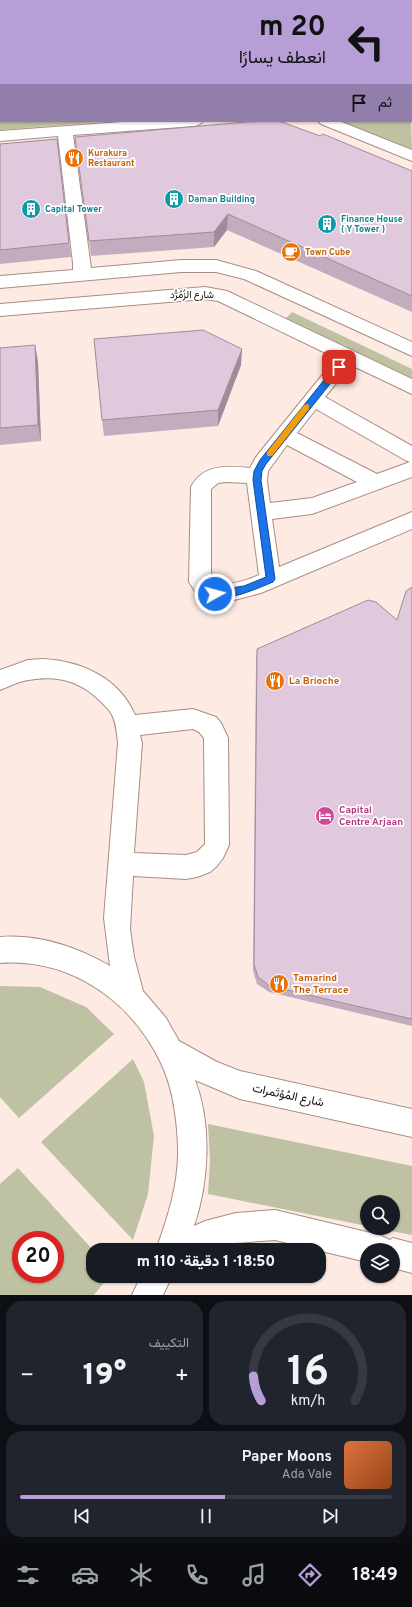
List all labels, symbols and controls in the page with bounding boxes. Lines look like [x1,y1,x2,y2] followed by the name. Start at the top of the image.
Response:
[259,10,326,46] text: 20 m
[340,16,392,68] icon: left
[239,47,326,70] text: انعطف يسارًا
[348,92,370,114] icon: arrive
[378,94,392,113] text: ثم
[63,147,85,169] restaurant icon: Kurakura Restaurant
[88,148,135,169] place label: Kurakura Restaurant
[163,188,185,210] building icon: Daman Building
[188,194,255,205] place label: Daman Building
[20,198,42,220] building icon: Capital Tower
[45,204,102,215] place label: Capital Tower
[316,213,338,235] building icon: Finance House ( Y Tower )
[341,214,403,235] place label: Finance House ( Y Tower )
[280,241,302,263] cafe icon: Town Cube
[305,247,350,258] place label: Town Cube
[170,289,214,302] street label: شارع الزُمُرُّد
[322,350,356,384] pin
[328,356,350,378] icon: arrive
[194,573,236,615] position arrow
[264,670,286,692] restaurant icon: La Brioche
[289,675,340,688] place label: La Brioche
[339,804,403,829] place label: Capital Centre Arjaan
[314,805,336,827] hotel icon: Capital Centre Arjaan
[293,972,349,997] place label: Tamarind The Terrace
[268,973,290,995] restaurant icon: Tamarind The Terrace
[251,1081,325,1111] street label: شارع المُؤتَمرات
[360,1195,400,1283] map controls
[360,1195,400,1235] button: search
[12,1231,64,1283] speed limit sign: 20
[360,1243,400,1283] button: layers
[137,1253,275,1272] text: 18:50 · 1 دقيقة · 110 m
[149,1336,189,1352] text: التكييف
[286,1347,329,1400] text: 16
[83,1358,126,1395] text: 19°
[20,1363,34,1390] text: −
[175,1363,189,1390] text: +
[290,1392,325,1410] text: km/h
[242,1448,332,1467] text: Paper Moons
[282,1467,332,1483] text: Ada Vale
[71,1505,93,1527] icon: previous
[195,1505,217,1527] icon: pause
[319,1505,341,1527] icon: next
[14,1561,42,1589] icon: filters
[71,1561,99,1589] icon: car
[127,1561,155,1589] icon: climate
[183,1561,211,1589] icon: phone
[240,1561,268,1589] icon: music
[296,1561,324,1589] icon: directions
[352,1564,398,1587] text: 18:49

